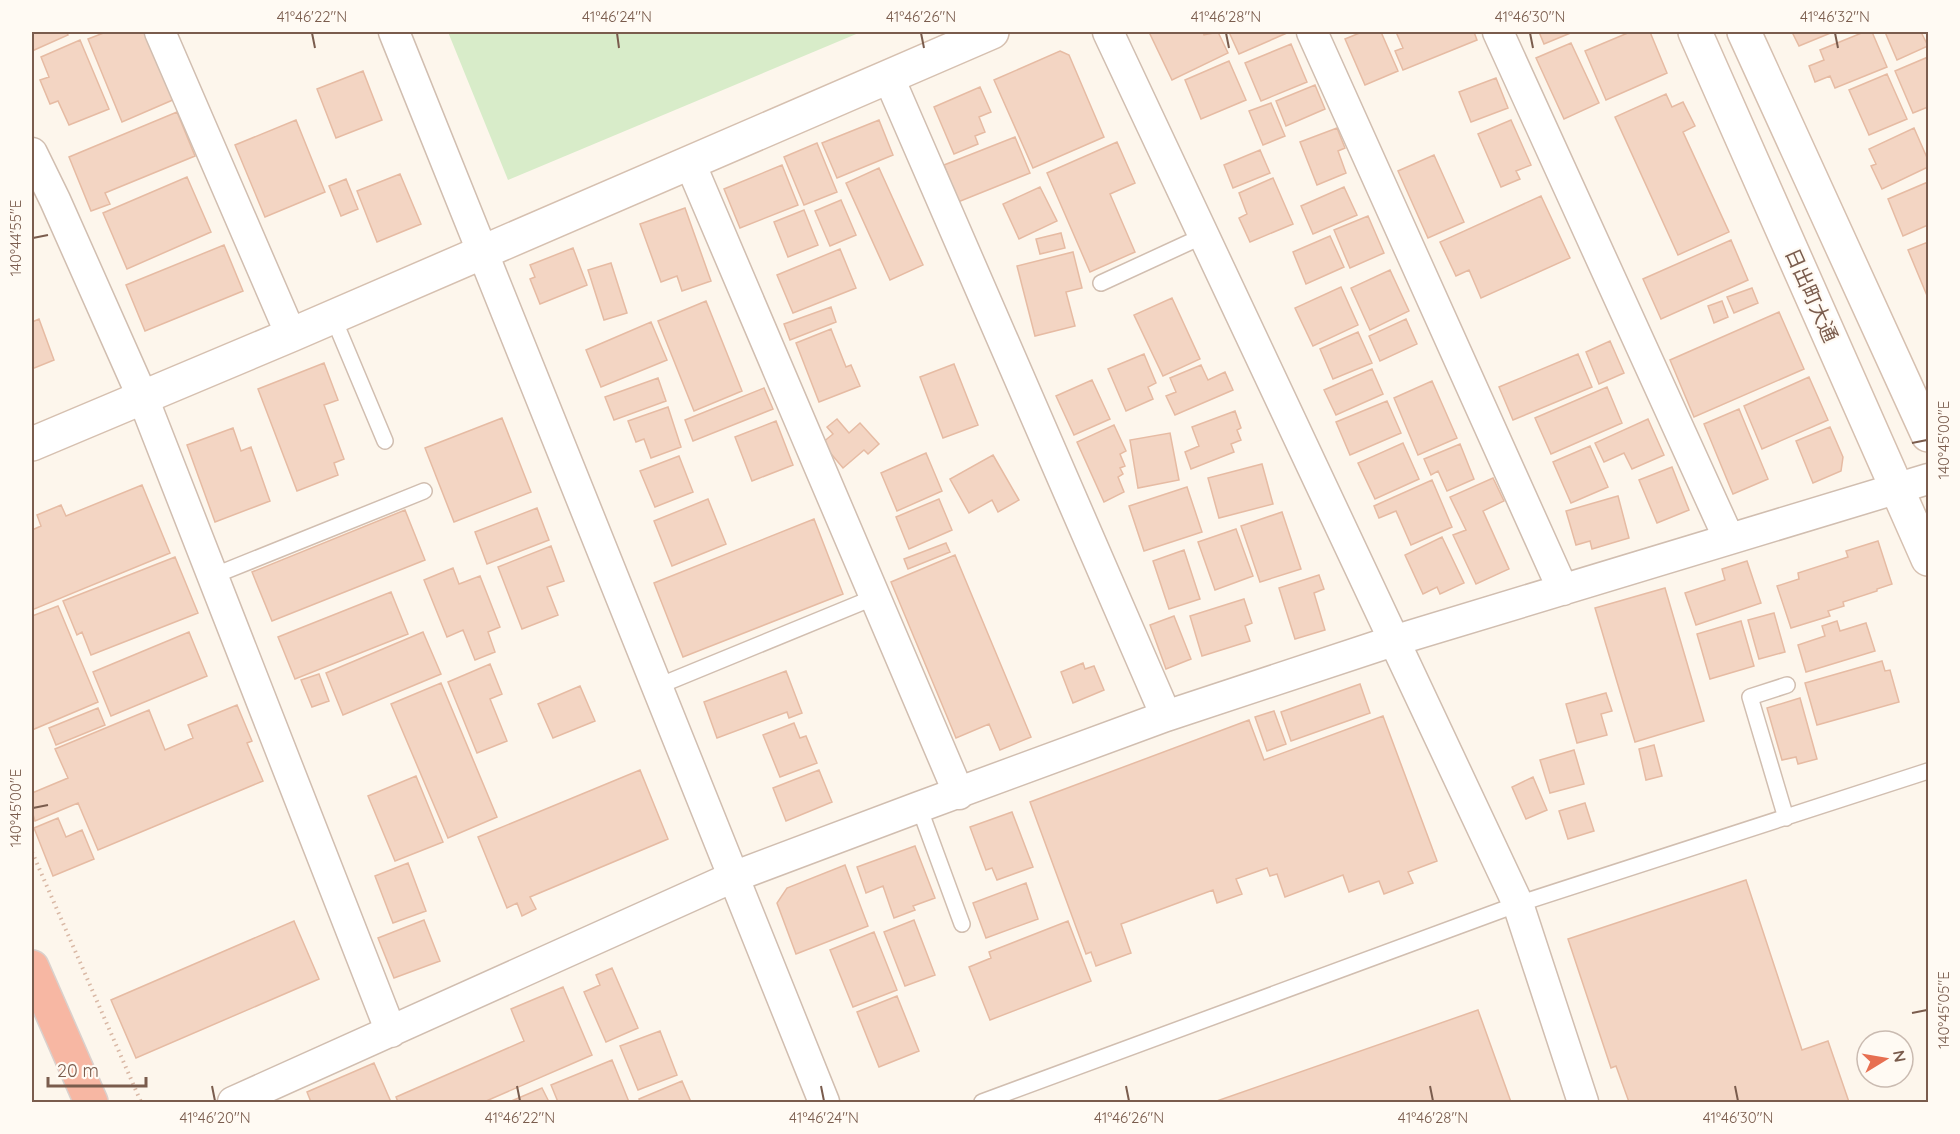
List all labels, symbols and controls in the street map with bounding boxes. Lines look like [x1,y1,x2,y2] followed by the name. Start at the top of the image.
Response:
[277,7,347,26] text: 41°46'22"N
[582,7,652,26] text: 41°46'24"N
[886,7,956,26] text: 41°46'26"N
[1191,7,1261,26] text: 41°46'28"N
[1495,7,1565,26] text: 41°46'30"N
[1800,7,1870,26] text: 41°46'32"N
[6,200,25,276] text: 140°44'55"E
[1780,244,1844,346] street label: 日出町大通
[1934,401,1953,479] text: 140°45'00"E
[6,769,25,847] text: 140°45'00"E
[1934,971,1953,1049] text: 140°45'05"E
[1855,1029,1915,1089] north arrow
[1889,1048,1911,1064] text: N
[48,1050,146,1088] scale bar
[57,1059,99,1082] text: 20 m
[179,1108,251,1127] text: 41°46'20"N
[485,1108,555,1127] text: 41°46'22"N
[789,1108,859,1127] text: 41°46'24"N
[1094,1108,1164,1127] text: 41°46'26"N
[1398,1108,1468,1127] text: 41°46'28"N
[1703,1108,1773,1127] text: 41°46'30"N

